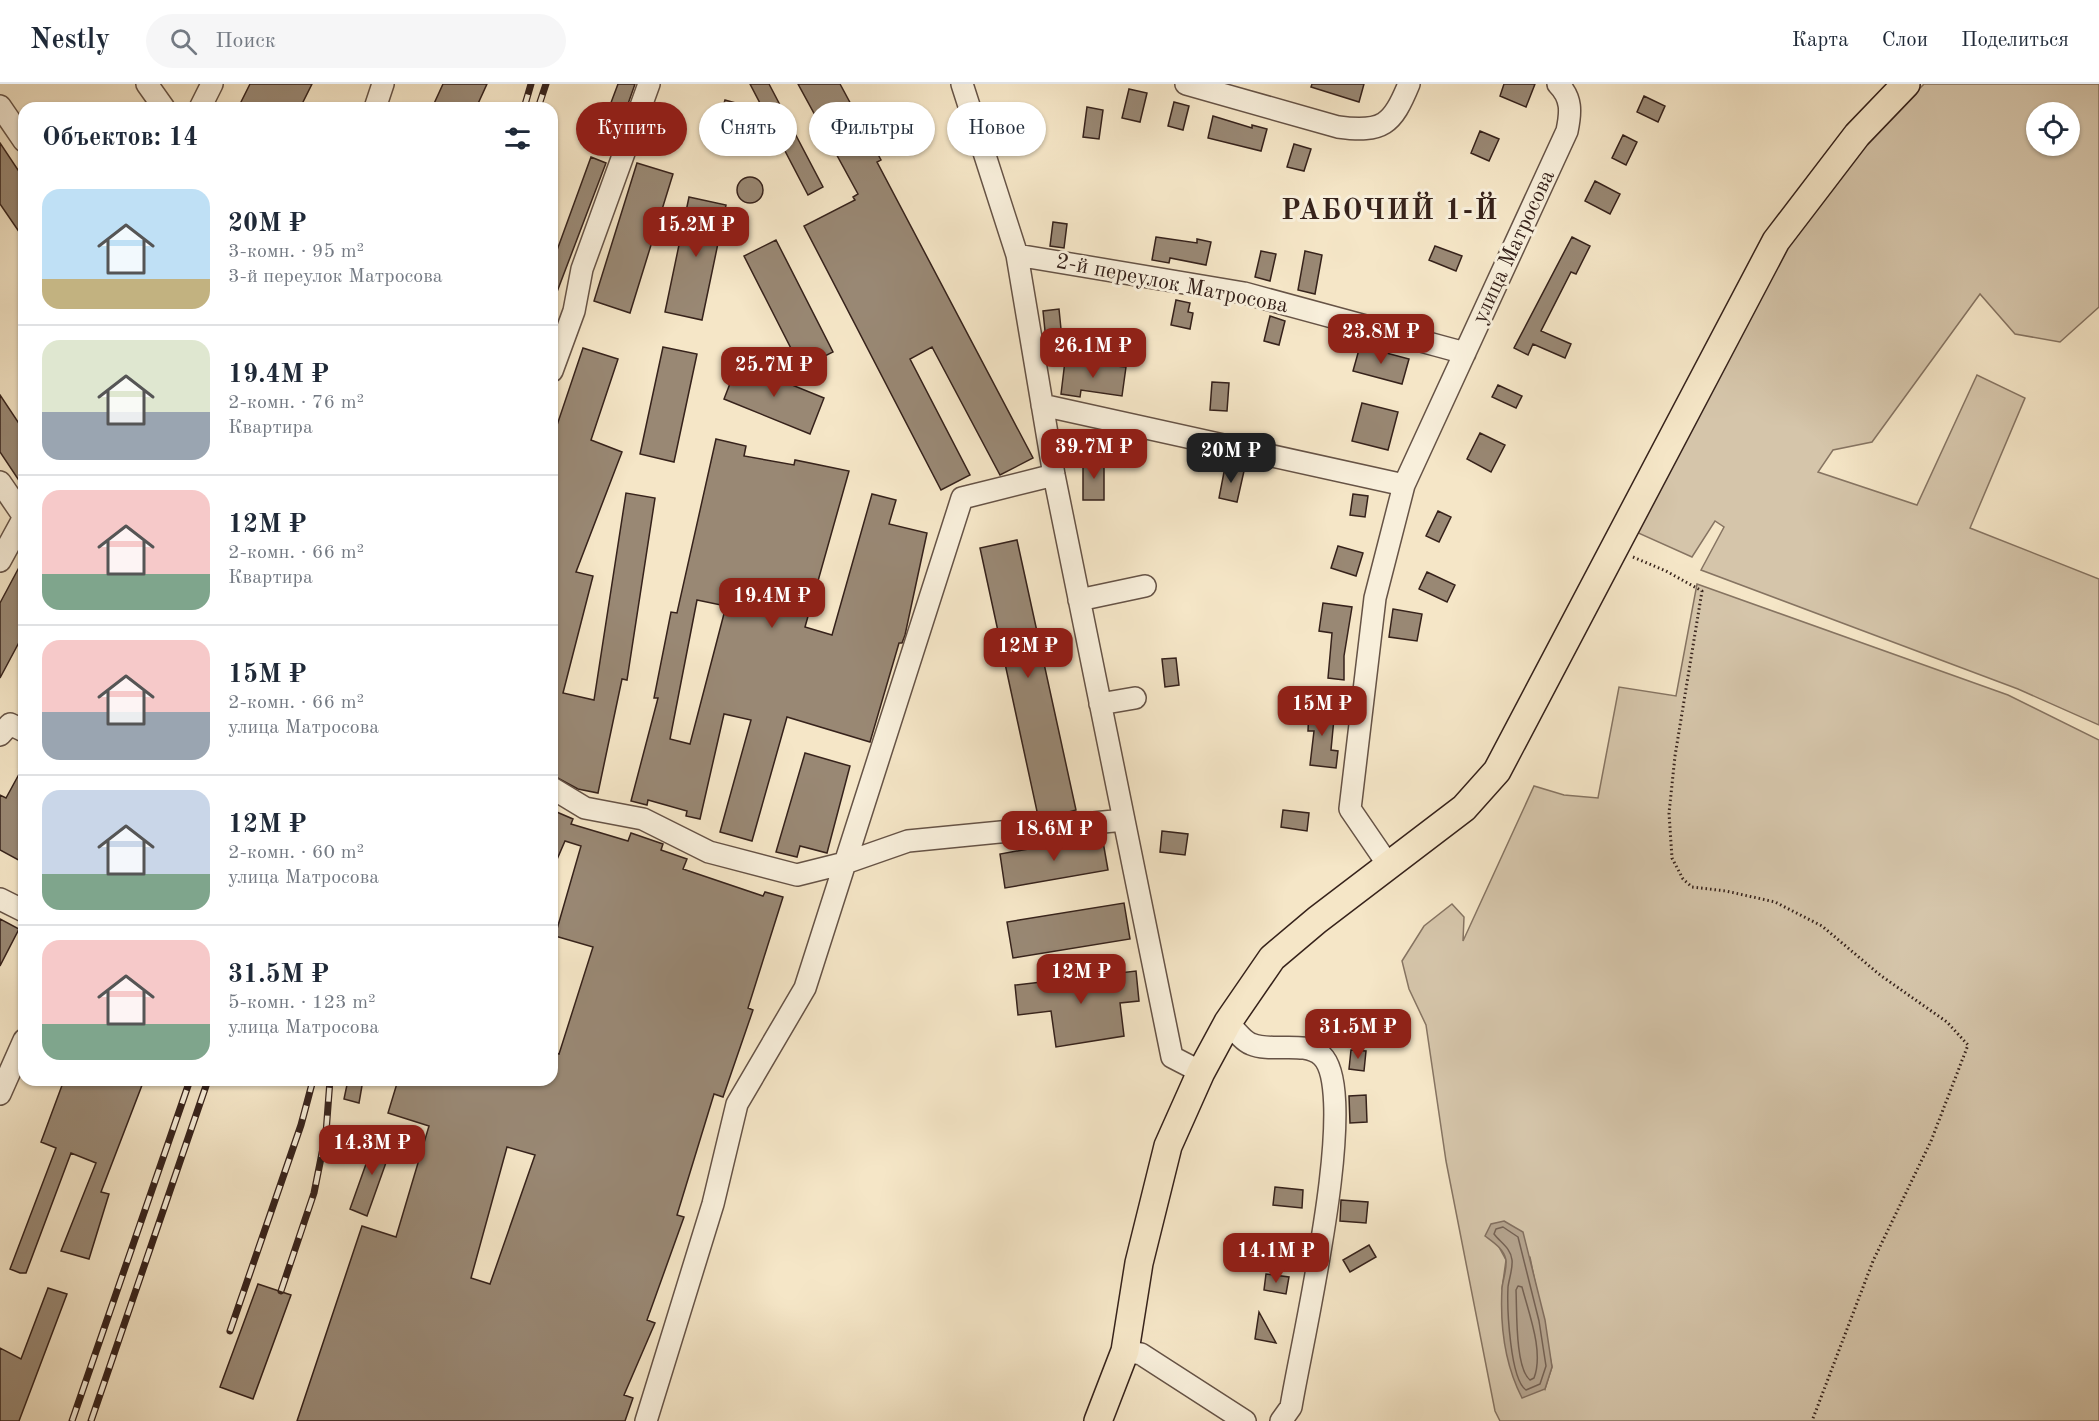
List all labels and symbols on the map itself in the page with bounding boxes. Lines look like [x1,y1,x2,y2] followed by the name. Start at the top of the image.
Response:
[1469,167,1559,327] street label: улица Матросова
[1281,191,1499,226] district label: РАБОЧИЙ 1‑Й
[641,207,751,258] pin: 15.2M ₽
[1054,251,1290,317] street label: 2-й переулок Матросова
[1326,314,1436,365] pin: 23.8M ₽
[1038,328,1148,379] pin: 26.1M ₽
[719,347,829,398] pin: 25.7M ₽
[1039,429,1149,480] pin: 39.7M ₽
[1189,433,1273,484] pin: 20M ₽
[717,578,827,629] pin: 19.4M ₽
[986,628,1070,679] pin: 12M ₽
[1280,686,1364,737] pin: 15M ₽
[999,811,1109,862] pin: 18.6M ₽
[1039,954,1123,1005] pin: 12M ₽
[1303,1009,1413,1060] pin: 31.5M ₽
[317,1125,427,1176] pin: 14.3M ₽
[1221,1233,1331,1284] pin: 14.1M ₽

